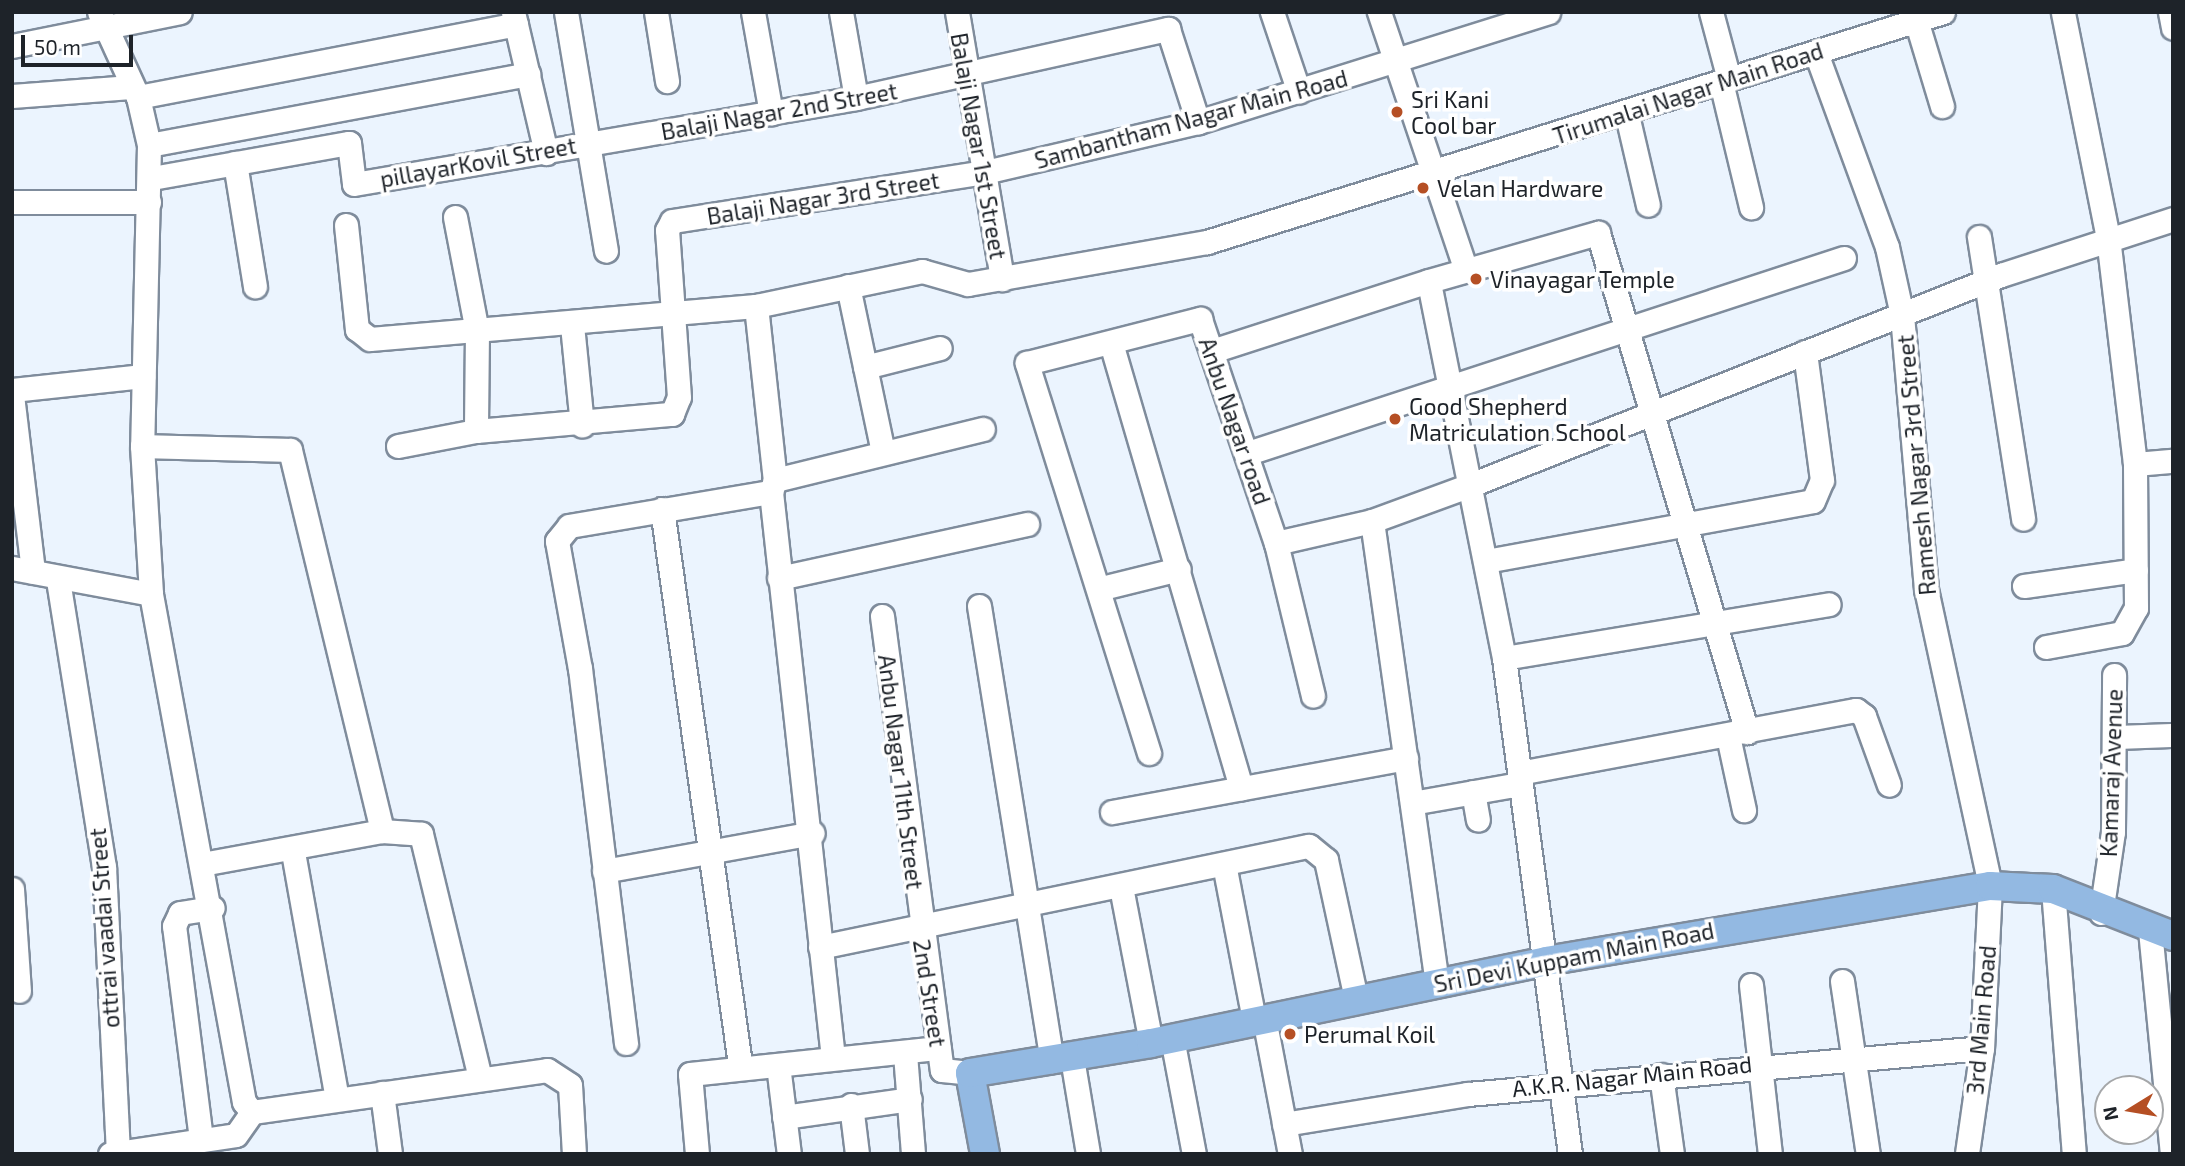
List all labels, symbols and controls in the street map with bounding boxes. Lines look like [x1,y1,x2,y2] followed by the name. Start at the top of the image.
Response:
[24,21,136,65] scale bar
[945,30,1013,262] street label: Balaji Nagar 1st Street
[34,34,81,59] text: 50 m
[1549,36,1827,150] street label: Tirumalai Nagar Main Road
[1031,64,1351,174] street label: Sambantham Nagar Main Road
[658,77,900,145] street label: Balaji Nagar 2nd Street
[1411,85,1497,139] place label: Sri Kani Cool bar
[1389,104,1405,120] marker: Sri Kani Cool bar
[378,131,578,193] street label: pillayarKovil Street
[705,166,941,230] street label: Balaji Nagar 3rd Street
[1437,174,1603,202] place label: Velan Hardware
[1415,180,1431,196] marker: Velan Hardware
[1490,265,1676,293] place label: Vinayagar Temple
[1468,271,1484,287] marker: Vinayagar Temple
[1891,333,1941,597] street label: Ramesh Nagar 3rd Street
[1193,334,1277,508] street label: Anbu Nagar road
[1409,392,1626,446] place label: Good Shepherd Matriculation School
[1387,411,1403,427] marker: Good Shepherd Matriculation School
[873,653,929,891] street label: Anbu Nagar 11th Street
[2094,688,2128,858] street label: Kamaraj Avenue
[83,827,125,1029] street label: ottrai vaadai Street
[1432,916,1716,998] street label: Sri Devi Kuppam Main Road
[908,937,952,1049] street label: 2nd Street
[1961,944,2001,1096] street label: 3rd Main Road
[1304,1020,1436,1048] place label: Perumal Koil
[1282,1026,1298,1042] marker: Perumal Koil
[1510,1050,1754,1102] street label: A.K.R. Nagar Main Road
[2094,1075,2164,1145] north arrow
[2097,1105,2122,1123] text: N

